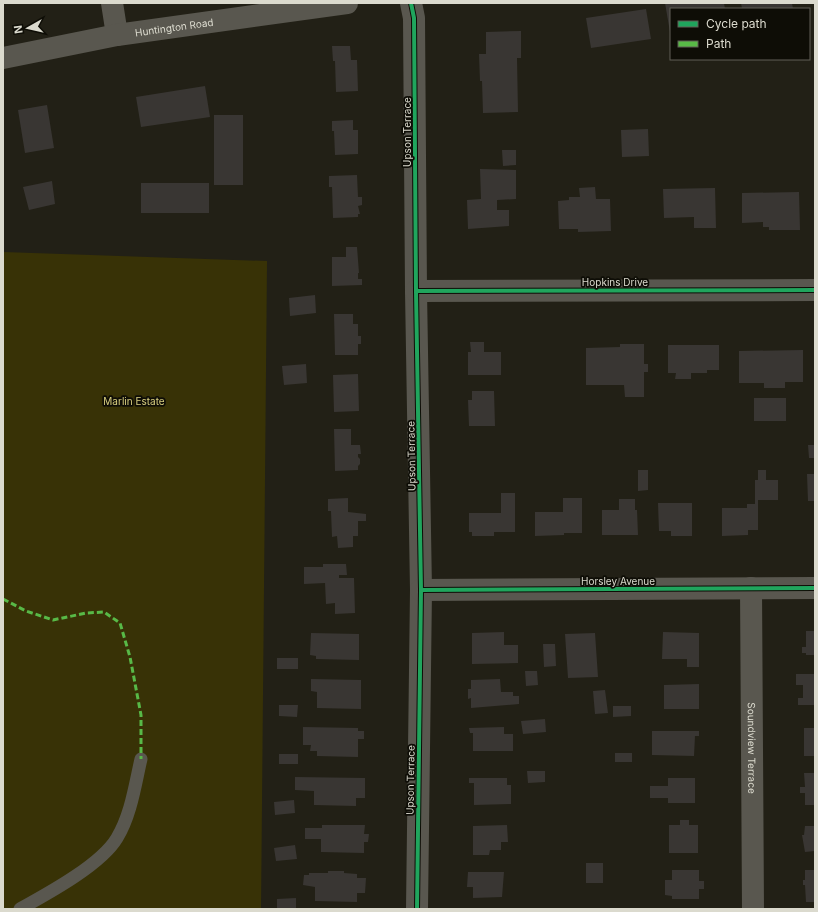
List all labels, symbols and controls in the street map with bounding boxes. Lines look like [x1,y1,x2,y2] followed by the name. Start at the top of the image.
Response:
[8,8,48,48] north arrow
[670,8,810,60] legend
[134,16,214,38] street label: Huntington Road
[706,16,767,31] text: Cycle path
[11,24,26,35] text: N
[706,36,731,51] text: Path
[401,97,413,167] street label: Upson Terrace
[582,276,648,288] street label: Hopkins Drive
[103,395,165,407] park label: Marlin Estate
[404,421,418,491] street label: Upson Terrace
[581,575,655,587] street label: Horsley Avenue
[746,702,758,794] street label: Soundview Terrace
[403,745,417,815] street label: Upson Terrace

